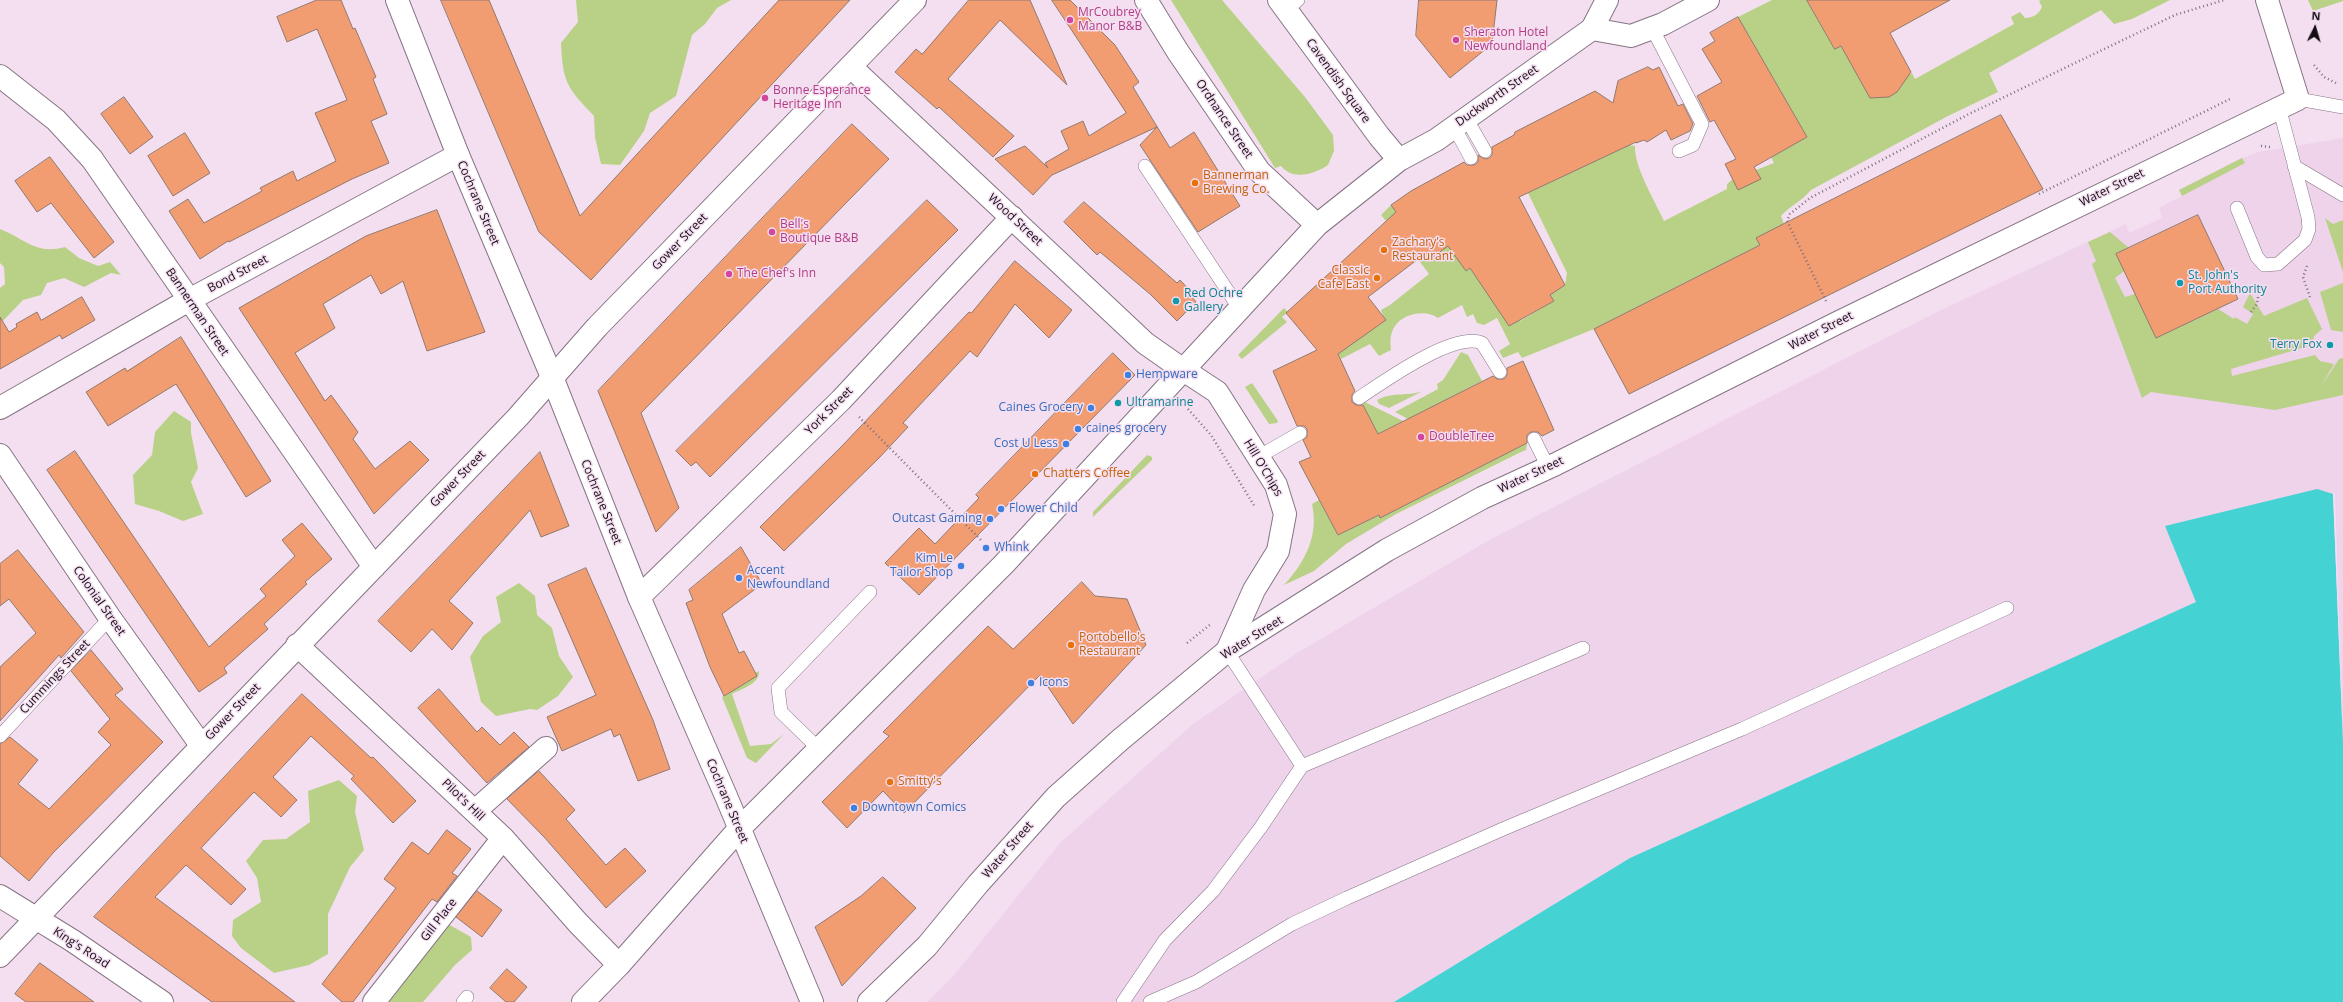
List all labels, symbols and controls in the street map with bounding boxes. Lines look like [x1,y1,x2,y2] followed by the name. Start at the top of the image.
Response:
[1078,6,1142,34] place label: MrCoubrey Manor B&B
[2295,8,2335,48] north arrow
[2311,8,2321,23] text: N
[1065,15,1075,25] marker: MrCoubrey Manor B&B
[1464,26,1548,54] place label: Sheraton Hotel Newfoundland
[1451,35,1461,45] marker: Sheraton Hotel Newfoundland
[1303,36,1373,126] street label: Cavendish Square
[1453,62,1541,130] street label: Duckworth Street
[1192,77,1256,161] street label: Ordnance Street
[773,84,870,112] place label: Bonne Esperance Heritage Inn
[760,93,770,103] marker: Bonne Esperance Heritage Inn
[454,159,502,247] street label: Cochrane Street
[2077,166,2147,210] street label: Water Street
[1203,169,1270,197] place label: Bannerman Brewing Co.
[1190,178,1200,188] marker: Bannerman Brewing Co.
[985,191,1045,249] street label: Wood Street
[649,211,711,273] street label: Gower Street
[780,218,858,246] place label: Bell's Boutique B&B
[767,227,777,237] marker: Bell's Boutique B&B
[1392,236,1453,264] place label: Zachary's Restaurant
[1379,245,1389,255] marker: Zachary's Restaurant
[205,252,271,296] street label: Bond Street
[1318,264,1369,292] place label: Classic Cafe East
[162,265,232,359] street label: Bannerman Street
[737,267,816,281] place label: The Chef's Inn
[724,269,734,279] marker: The Chef's Inn
[2188,269,2267,297] place label: St. John's Port Authority
[1372,273,1382,283] marker: Classic Cafe East
[2175,278,2185,288] marker: St. John's Port Authority
[1184,287,1243,315] place label: Red Ochre Gallery
[1171,296,1181,306] marker: Red Ochre Gallery
[1786,309,1856,353] street label: Water Street
[2270,338,2322,352] place label: Terry Fox
[2325,340,2335,350] marker: Terry Fox
[1136,368,1198,382] place label: Hempware
[1123,370,1133,380] marker: Hempware
[802,384,856,438] street label: York Street
[1126,396,1193,410] place label: Ultramarine
[1113,398,1123,408] marker: Ultramarine
[999,401,1083,415] place label: Caines Grocery
[1086,403,1096,413] marker: Caines Grocery
[1086,422,1166,436] place label: caines grocery
[1073,424,1083,434] marker: caines grocery
[1429,430,1494,444] place label: DoubleTree
[1416,432,1426,442] marker: DoubleTree
[994,437,1058,451] place label: Cost U Less
[1240,437,1286,499] street label: Hill O'Chips
[1061,439,1071,449] marker: Cost U Less
[427,448,489,510] street label: Gower Street
[1496,454,1566,496] street label: Water Street
[577,457,625,547] street label: Cochrane Street
[1043,467,1130,481] place label: Chatters Coffee
[1030,469,1040,479] marker: Chatters Coffee
[1009,502,1078,516] place label: Flower Child
[996,504,1006,514] marker: Flower Child
[892,512,982,526] place label: Outcast Gaming
[985,514,995,524] marker: Outcast Gaming
[994,541,1029,555] place label: Whink
[981,543,991,553] marker: Whink
[890,552,953,580] place label: Kim Le Tailor Shop
[956,561,966,571] marker: Kim Le Tailor Shop
[70,563,128,639] street label: Colonial Street
[747,564,830,592] place label: Accent Newfoundland
[734,573,744,583] marker: Accent Newfoundland
[1218,613,1286,663] street label: Water Street
[1079,631,1146,659] place label: Portobello's Restaurant
[17,637,93,717] street label: Cummings Street
[1066,640,1076,650] marker: Portobello's Restaurant
[1039,676,1068,690] place label: Icons
[1026,678,1036,688] marker: Icons
[202,681,264,743] street label: Gower Street
[703,757,751,845] street label: Cochrane Street
[898,775,942,789] place label: Smitty's
[439,776,487,824] street label: Pilot's Hill
[885,777,895,787] marker: Smitty's
[862,801,966,815] place label: Downtown Comics
[849,803,859,813] marker: Downtown Comics
[980,819,1036,881] street label: Water Street
[418,896,460,944] street label: Gill Place
[50,924,112,972] street label: King's Road

